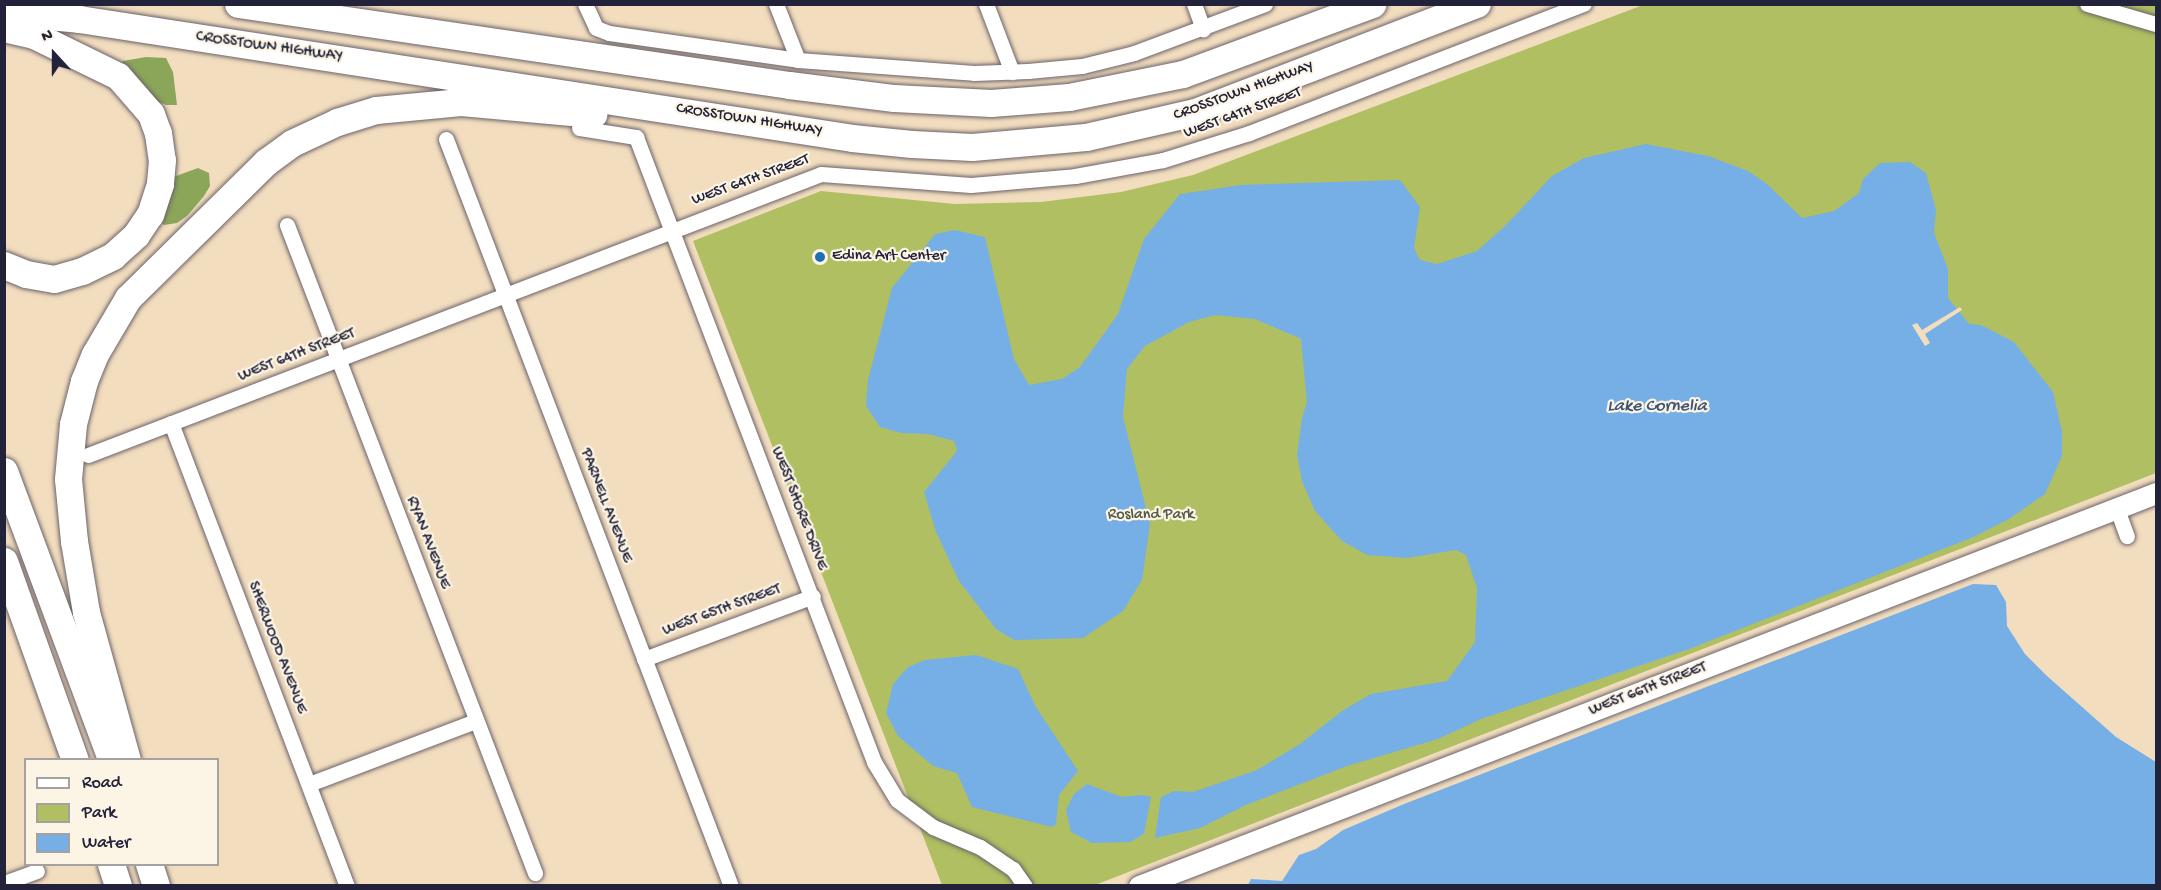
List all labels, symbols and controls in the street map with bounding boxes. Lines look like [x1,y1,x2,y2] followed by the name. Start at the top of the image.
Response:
[24,24,84,84] north arrow
[39,26,56,47] text: N
[194,28,344,68] street label: CROSSTOWN HIGHWAY
[1171,58,1317,126] street label: CROSSTOWN HIGHWAY
[1182,84,1304,144] street label: WEST 64TH STREET
[674,100,824,142] street label: CROSSTOWN HIGHWAY
[690,151,812,211] street label: WEST 64TH STREET
[832,247,945,267] place label: Edina Art Center
[813,250,827,264] marker: Edina Art Center
[236,325,358,387] street label: WEST 64TH STREET
[1607,396,1707,418] water label: Lake Cornelia
[766,445,830,573] street label: WEST SHORE DRIVE
[574,446,636,566] street label: PARNELL AVENUE
[401,494,453,592] street label: RYAN AVENUE
[1108,506,1194,526] park label: Rosland Park
[242,579,310,717] street label: SHERWOOD AVENUE
[660,581,784,641] street label: WEST 65TH STREET
[1587,659,1709,721] street label: WEST 66TH STREET
[24,758,219,866] legend
[82,773,121,794] text: Road
[82,803,116,824] text: Park
[82,833,130,854] text: Water

